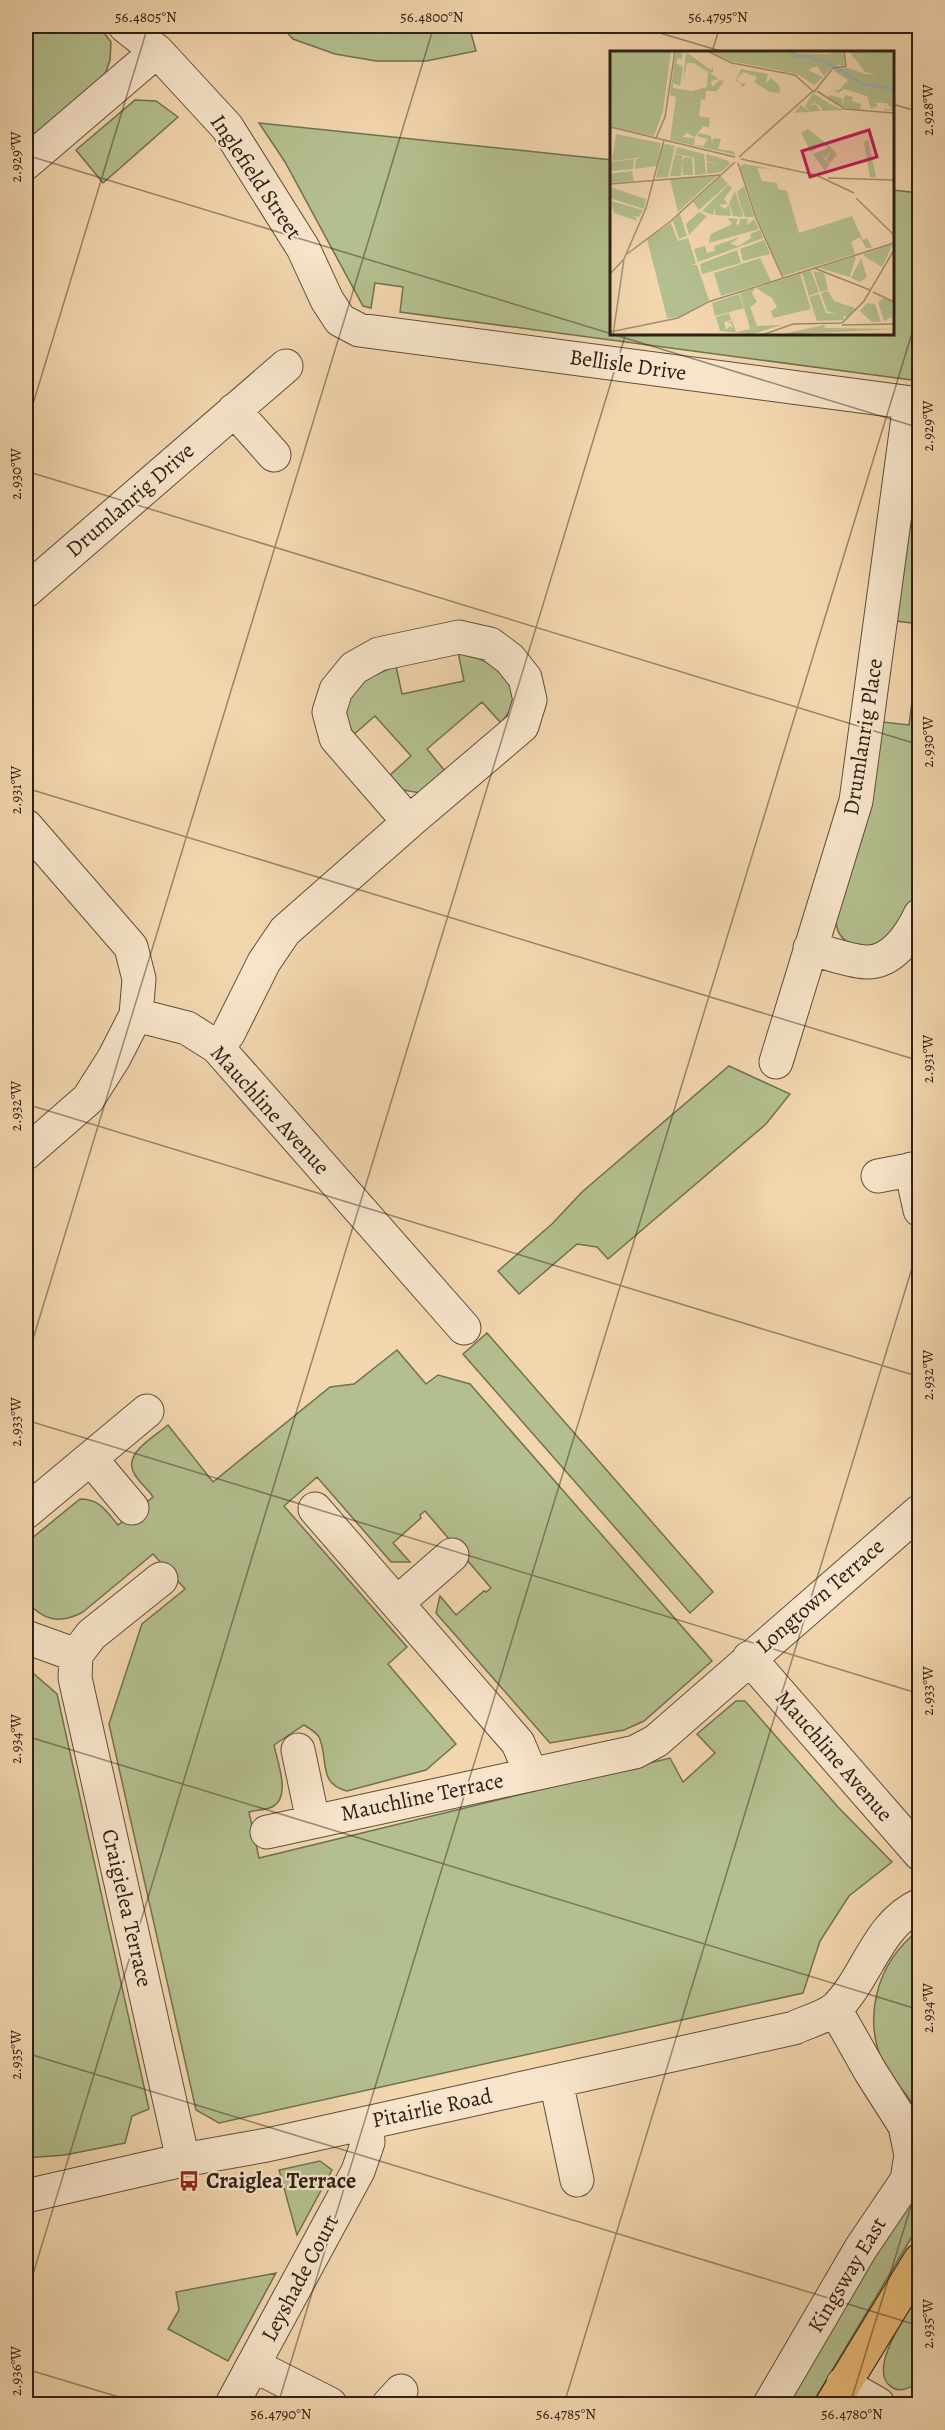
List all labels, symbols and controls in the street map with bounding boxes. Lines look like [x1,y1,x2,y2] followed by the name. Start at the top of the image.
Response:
[115,7,177,27] text: 56.4805°N
[400,7,464,27] text: 56.4800°N
[688,7,748,27] text: 56.4795°N
[610,51,894,334] inset map
[918,84,938,136] text: 2.928°W
[203,109,309,245] street label: Inglefield Street
[6,131,26,183] text: 2.929°W
[568,342,688,388] street label: Bellisle Drive
[918,400,938,452] text: 2.929°W
[59,436,201,564] street label: Drumlanrig Drive
[6,448,26,500] text: 2.930°W
[836,656,890,818] street label: Drumlanrig Place
[918,716,938,768] text: 2.930°W
[6,766,26,814] text: 2.931°W
[918,1035,938,1083] text: 2.931°W
[204,1039,336,1181] street label: Mauchline Avenue
[6,1081,26,1131] text: 2.932°W
[918,1350,938,1400] text: 2.932°W
[6,1397,26,1447] text: 2.933°W
[749,1532,891,1660] street label: Longtown Terrace
[918,1666,938,1716] text: 2.933°W
[769,1684,899,1828] street label: Mauchline Avenue
[6,1714,26,1764] text: 2.934°W
[338,1765,506,1829] street label: Mauchline Terrace
[94,1826,160,1990] street label: Craigielea Terrace
[918,1983,938,2033] text: 2.934°W
[6,2030,26,2080] text: 2.935°W
[369,2081,495,2135] street label: Pitairlie Road
[206,2166,356,2196] place label: Craiglea Terrace
[177,2169,201,2193] bus stop icon: Craiglea Terrace
[254,2209,346,2347] street label: Leyshade Court
[801,2212,893,2338] street label: Kingsway East
[918,2299,938,2349] text: 2.935°W
[6,2346,26,2396] text: 2.936°W
[250,2404,312,2424] text: 56.4790°N
[536,2404,596,2424] text: 56.4785°N
[821,2404,883,2424] text: 56.4780°N

